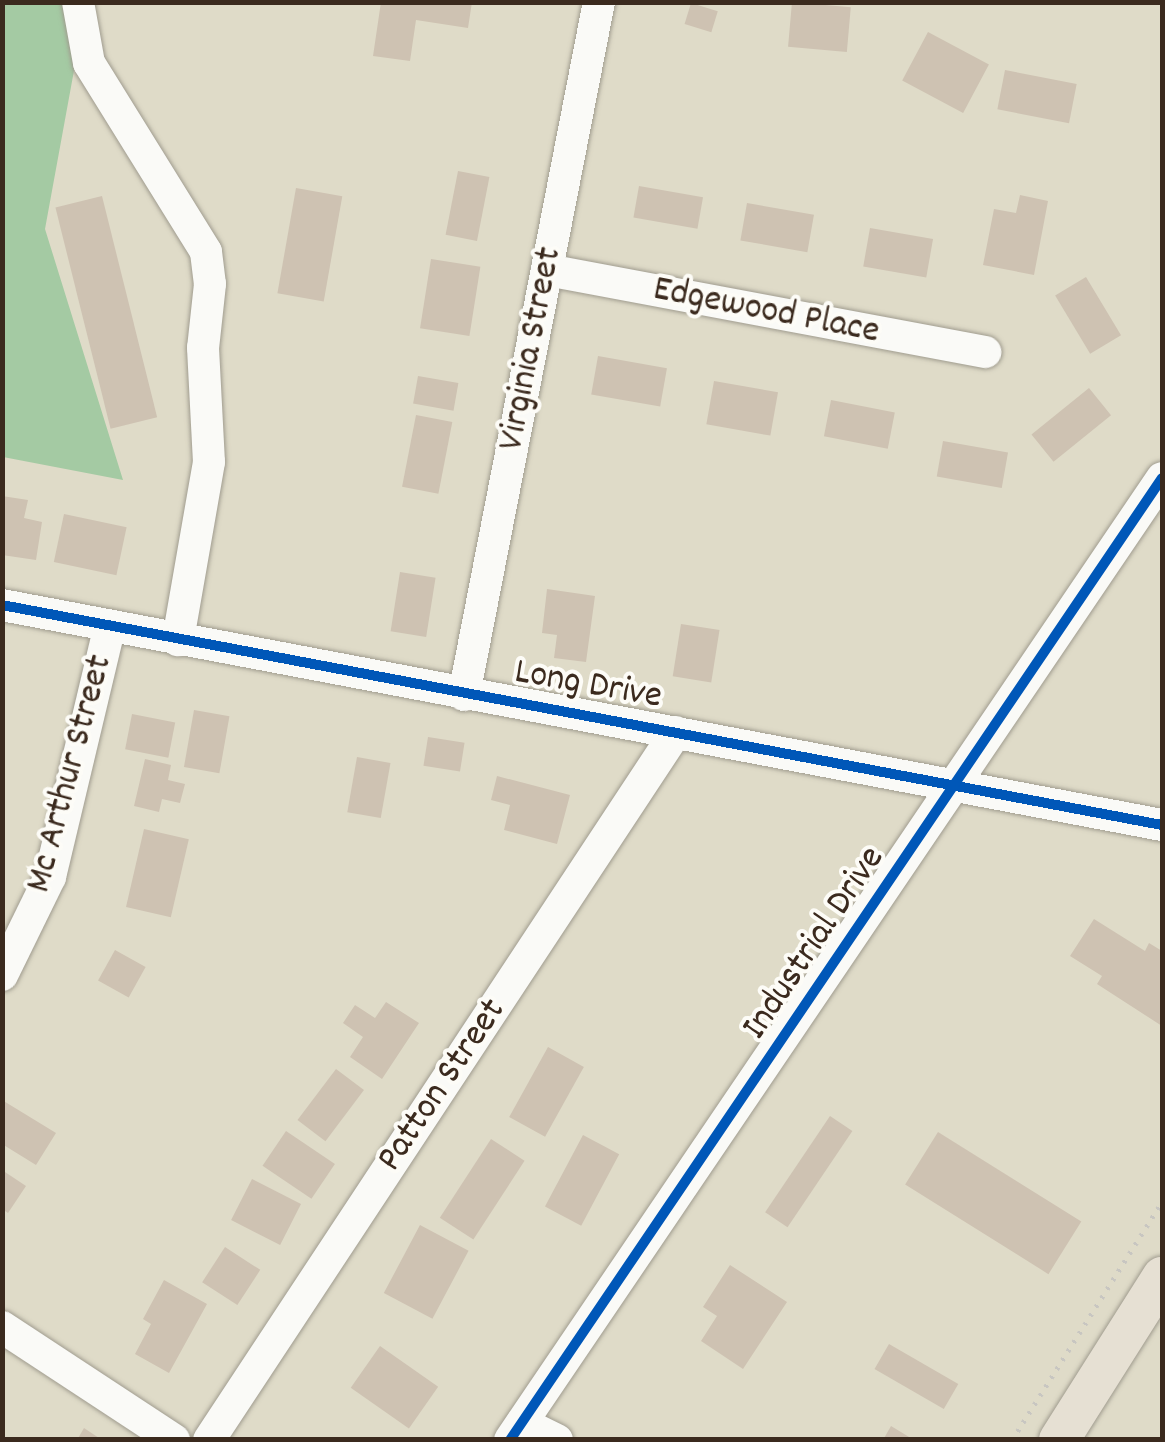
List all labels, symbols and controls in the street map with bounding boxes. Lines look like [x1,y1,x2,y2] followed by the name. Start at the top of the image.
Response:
[490,243,574,455] street label: Virginia Street
[649,268,883,356] street label: Edgewood Place
[17,650,125,898] street label: Mc Arthur Street
[511,651,665,721] street label: Long Drive
[734,839,896,1049] street label: Industrial Drive
[369,991,517,1181] street label: Patton Street

